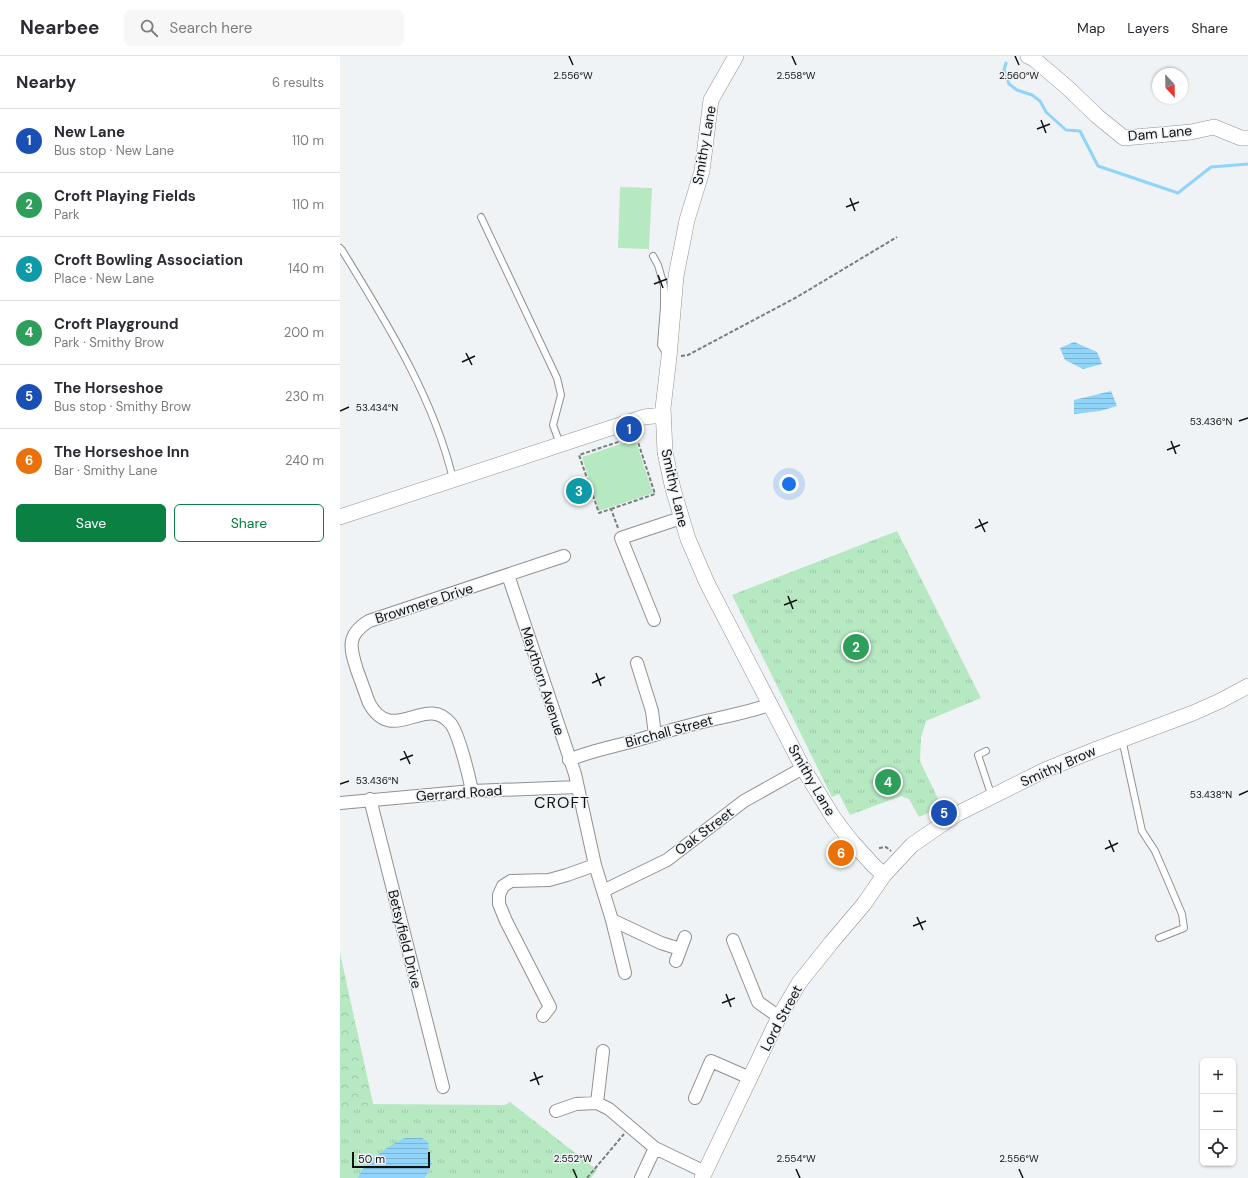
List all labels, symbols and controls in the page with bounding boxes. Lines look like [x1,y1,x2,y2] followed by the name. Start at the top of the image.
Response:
[124,10,404,46] search box
[20,15,100,40] text: Nearbee
[138,17,160,39] icon: search
[170,18,252,38] text: Search here
[1077,19,1105,37] text: Map
[1127,19,1169,37] text: Layers
[1191,19,1228,37] text: Share
[1152,68,1188,104] north arrow
[553,69,593,82] text: 2.556°W
[776,69,816,82] text: 2.558°W
[999,69,1039,82] text: 2.560°W
[16,71,76,93] text: Nearby
[272,74,324,91] text: 6 results
[688,104,720,186] street label: Smithy Lane
[1127,121,1193,145] street label: Dam Lane
[54,122,125,142] text: New Lane
[27,132,31,149] text: 1
[292,132,324,149] text: 110 m
[54,142,174,159] text: Bus stop · New Lane
[54,186,196,206] text: Croft Playing Fields
[25,196,33,213] text: 2
[292,196,324,213] text: 110 m
[54,206,80,223] text: Park
[54,250,243,270] text: Croft Bowling Association
[25,260,33,277] text: 3
[288,260,324,277] text: 140 m
[54,270,154,287] text: Place · New Lane
[54,314,179,334] text: Croft Playground
[25,324,33,341] text: 4
[284,324,324,341] text: 200 m
[54,334,164,351] text: Park · Smithy Brow
[54,378,163,398] text: The Horseshoe
[25,388,33,405] text: 5
[285,388,324,405] text: 230 m
[54,398,191,415] text: Bus stop · Smithy Brow
[356,401,398,414] text: 53.434°N
[616,414,642,444] pin: 1
[1190,415,1232,428] text: 53.436°N
[54,442,189,462] text: The Horseshoe Inn
[657,447,693,529] street label: Smithy Lane
[25,452,33,469] text: 6
[285,452,324,469] text: 240 m
[54,462,157,479] text: Bar · Smithy Lane
[779,474,799,494] your location
[566,476,592,506] pin: 3
[16,504,166,542] button: Save
[174,504,324,542] button: Share
[373,579,475,627] street label: Browmere Drive
[517,624,569,738] street label: Maythorn Avenue
[843,632,869,662] pin: 2
[623,711,715,751] street label: Birchall Street
[784,741,840,819] street label: Smithy Lane
[1017,741,1099,791] street label: Smithy Brow
[875,767,901,797] pin: 4
[356,774,398,787] text: 53.436°N
[415,781,503,805] street label: Gerrard Road
[1190,788,1232,801] text: 53.438°N
[534,792,590,813] district label: CROFT
[931,798,957,828] pin: 5
[671,803,737,859] street label: Oak Street
[828,838,854,868] pin: 6
[384,888,426,990] street label: Betsyfield Drive
[756,982,806,1054] street label: Lord Street
[1200,1058,1236,1166] map controls
[1200,1058,1236,1094] button: +
[1200,1094,1236,1130] button: −
[1200,1130,1236,1166] button: locate
[352,1150,430,1169] scale bar
[358,1152,385,1166] text: 50 m
[554,1152,593,1165] text: 2.552°W
[776,1152,816,1165] text: 2.554°W
[999,1152,1039,1165] text: 2.556°W

